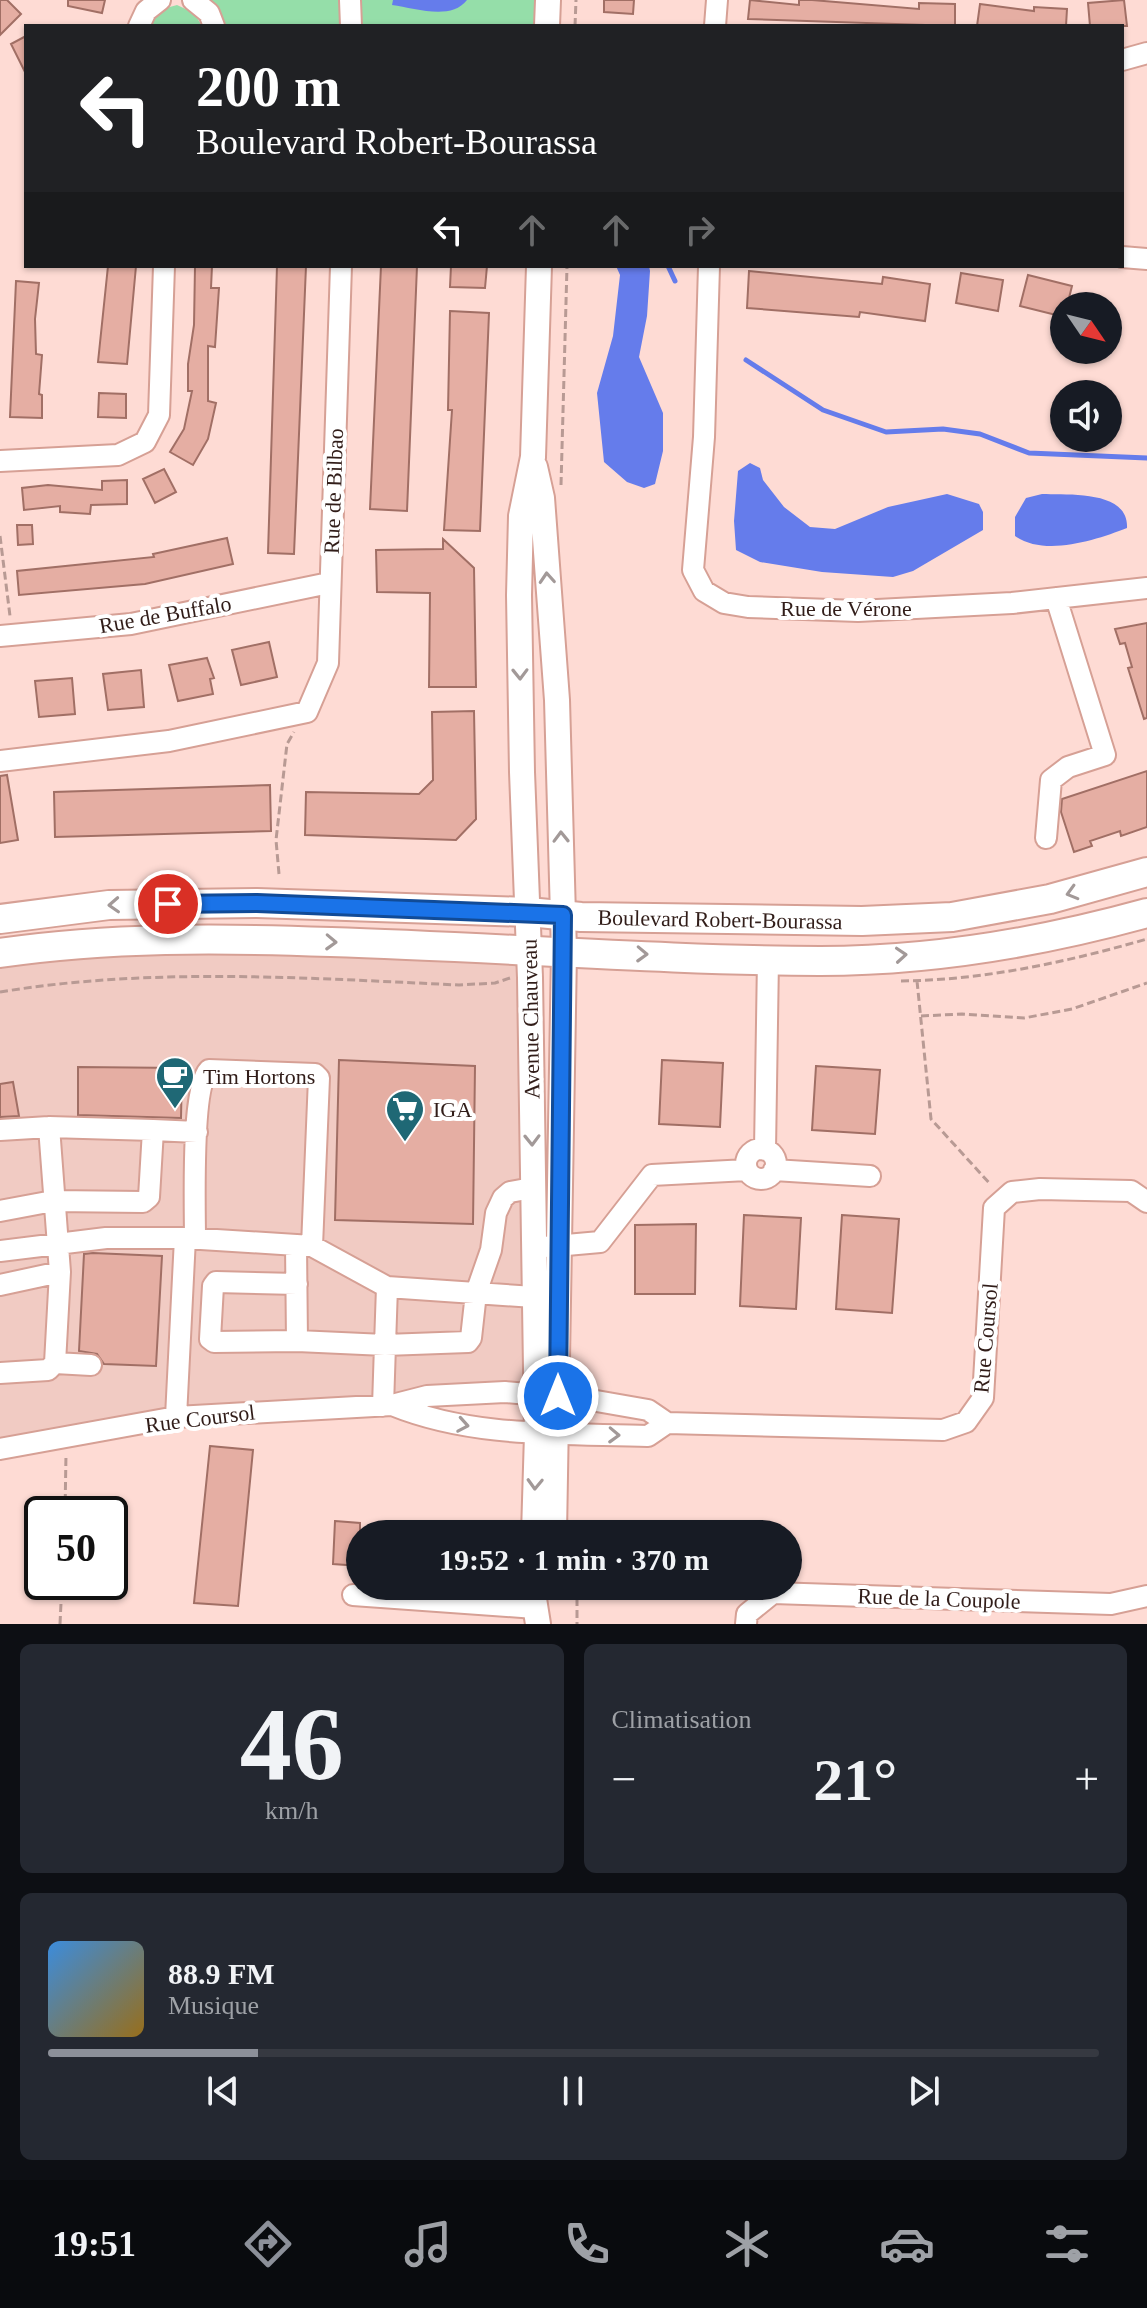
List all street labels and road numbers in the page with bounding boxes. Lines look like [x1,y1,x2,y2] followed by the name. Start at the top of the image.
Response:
[319,428,348,554] street label: Rue de Bilbao
[97,591,233,638] street label: Rue de Buffalo
[780,596,912,621] street label: Rue de Vérone
[597,905,843,934] street label: Boulevard Robert-Bourassa
[517,939,544,1099] street label: Avenue Chauveau
[968,1282,1003,1394] street label: Rue Coursol
[144,1399,256,1438] street label: Rue Coursol
[857,1583,1021,1614] street label: Rue de la Coupole

